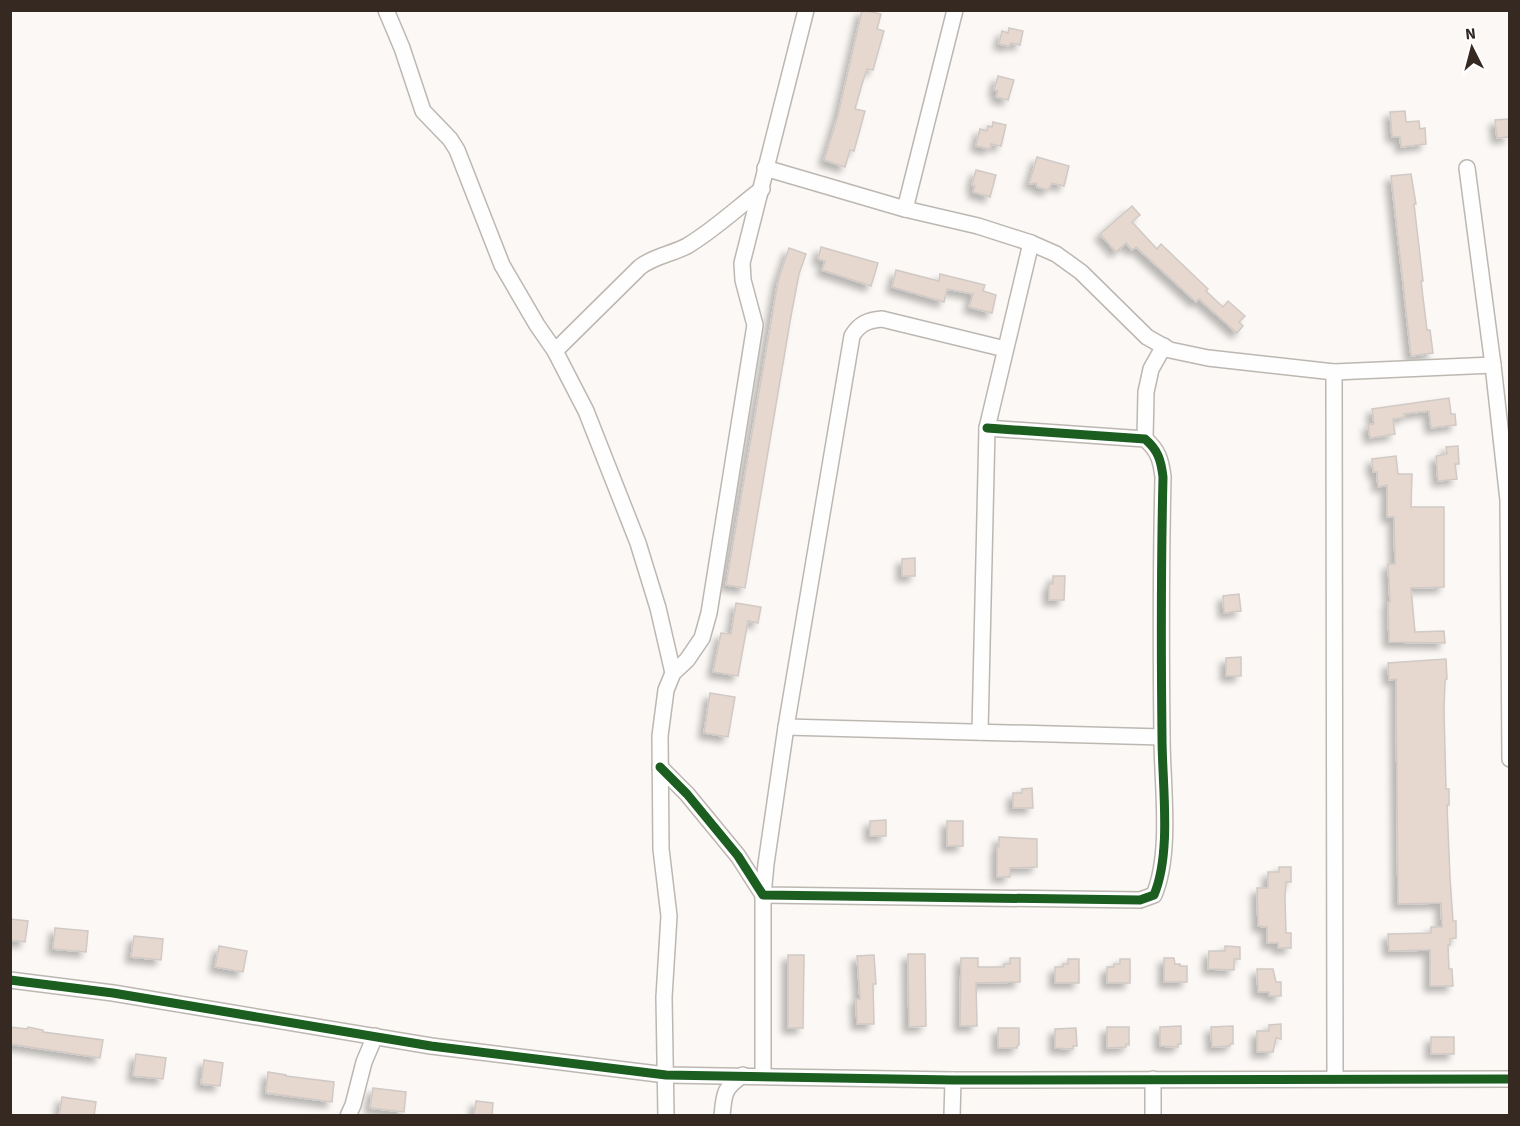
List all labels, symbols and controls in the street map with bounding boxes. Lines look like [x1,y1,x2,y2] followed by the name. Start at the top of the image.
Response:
[1442,18,1502,78] north arrow
[1464,23,1477,46] text: N

